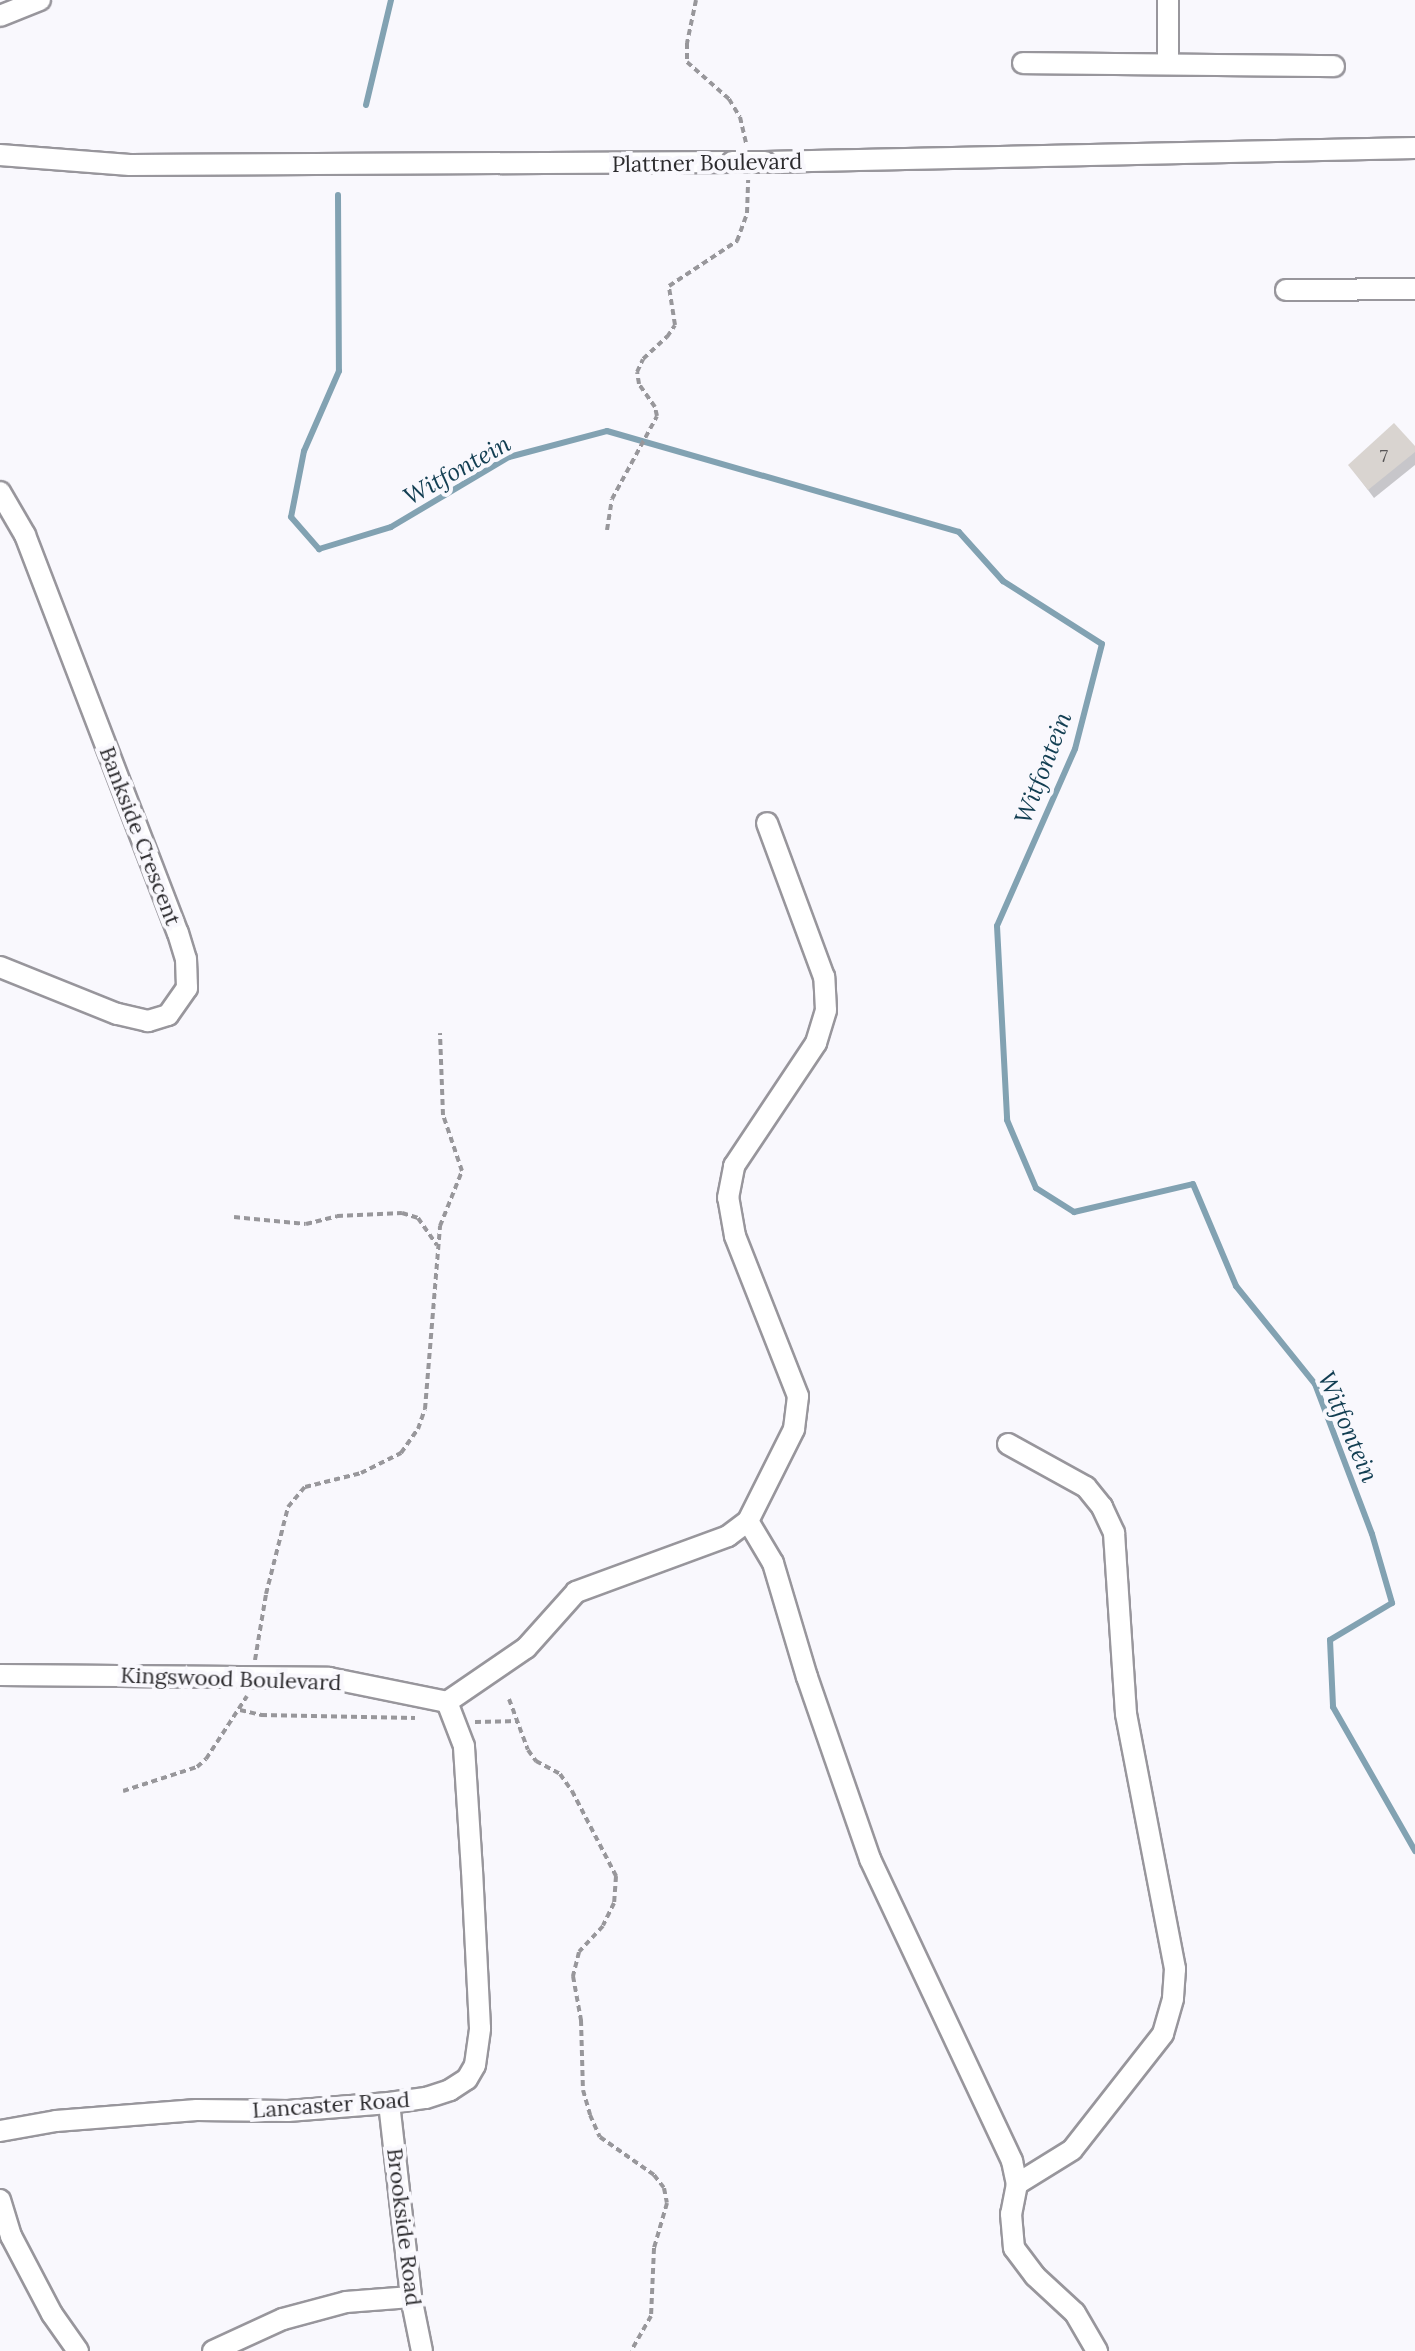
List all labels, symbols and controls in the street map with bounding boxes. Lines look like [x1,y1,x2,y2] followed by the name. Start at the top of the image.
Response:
[612,148,802,178] street label: Plattner Boulevard
[399,429,515,511] water label: Witfontein
[1380,445,1388,467] house number: 7
[1008,708,1078,828] water label: Witfontein
[94,743,186,929] street label: Bankside Crescent
[1312,1367,1384,1487] water label: Witfontein
[120,1662,342,1696] street label: Kingswood Boulevard
[251,2086,411,2124] street label: Lancaster Road
[381,2147,427,2307] street label: Brookside Road

